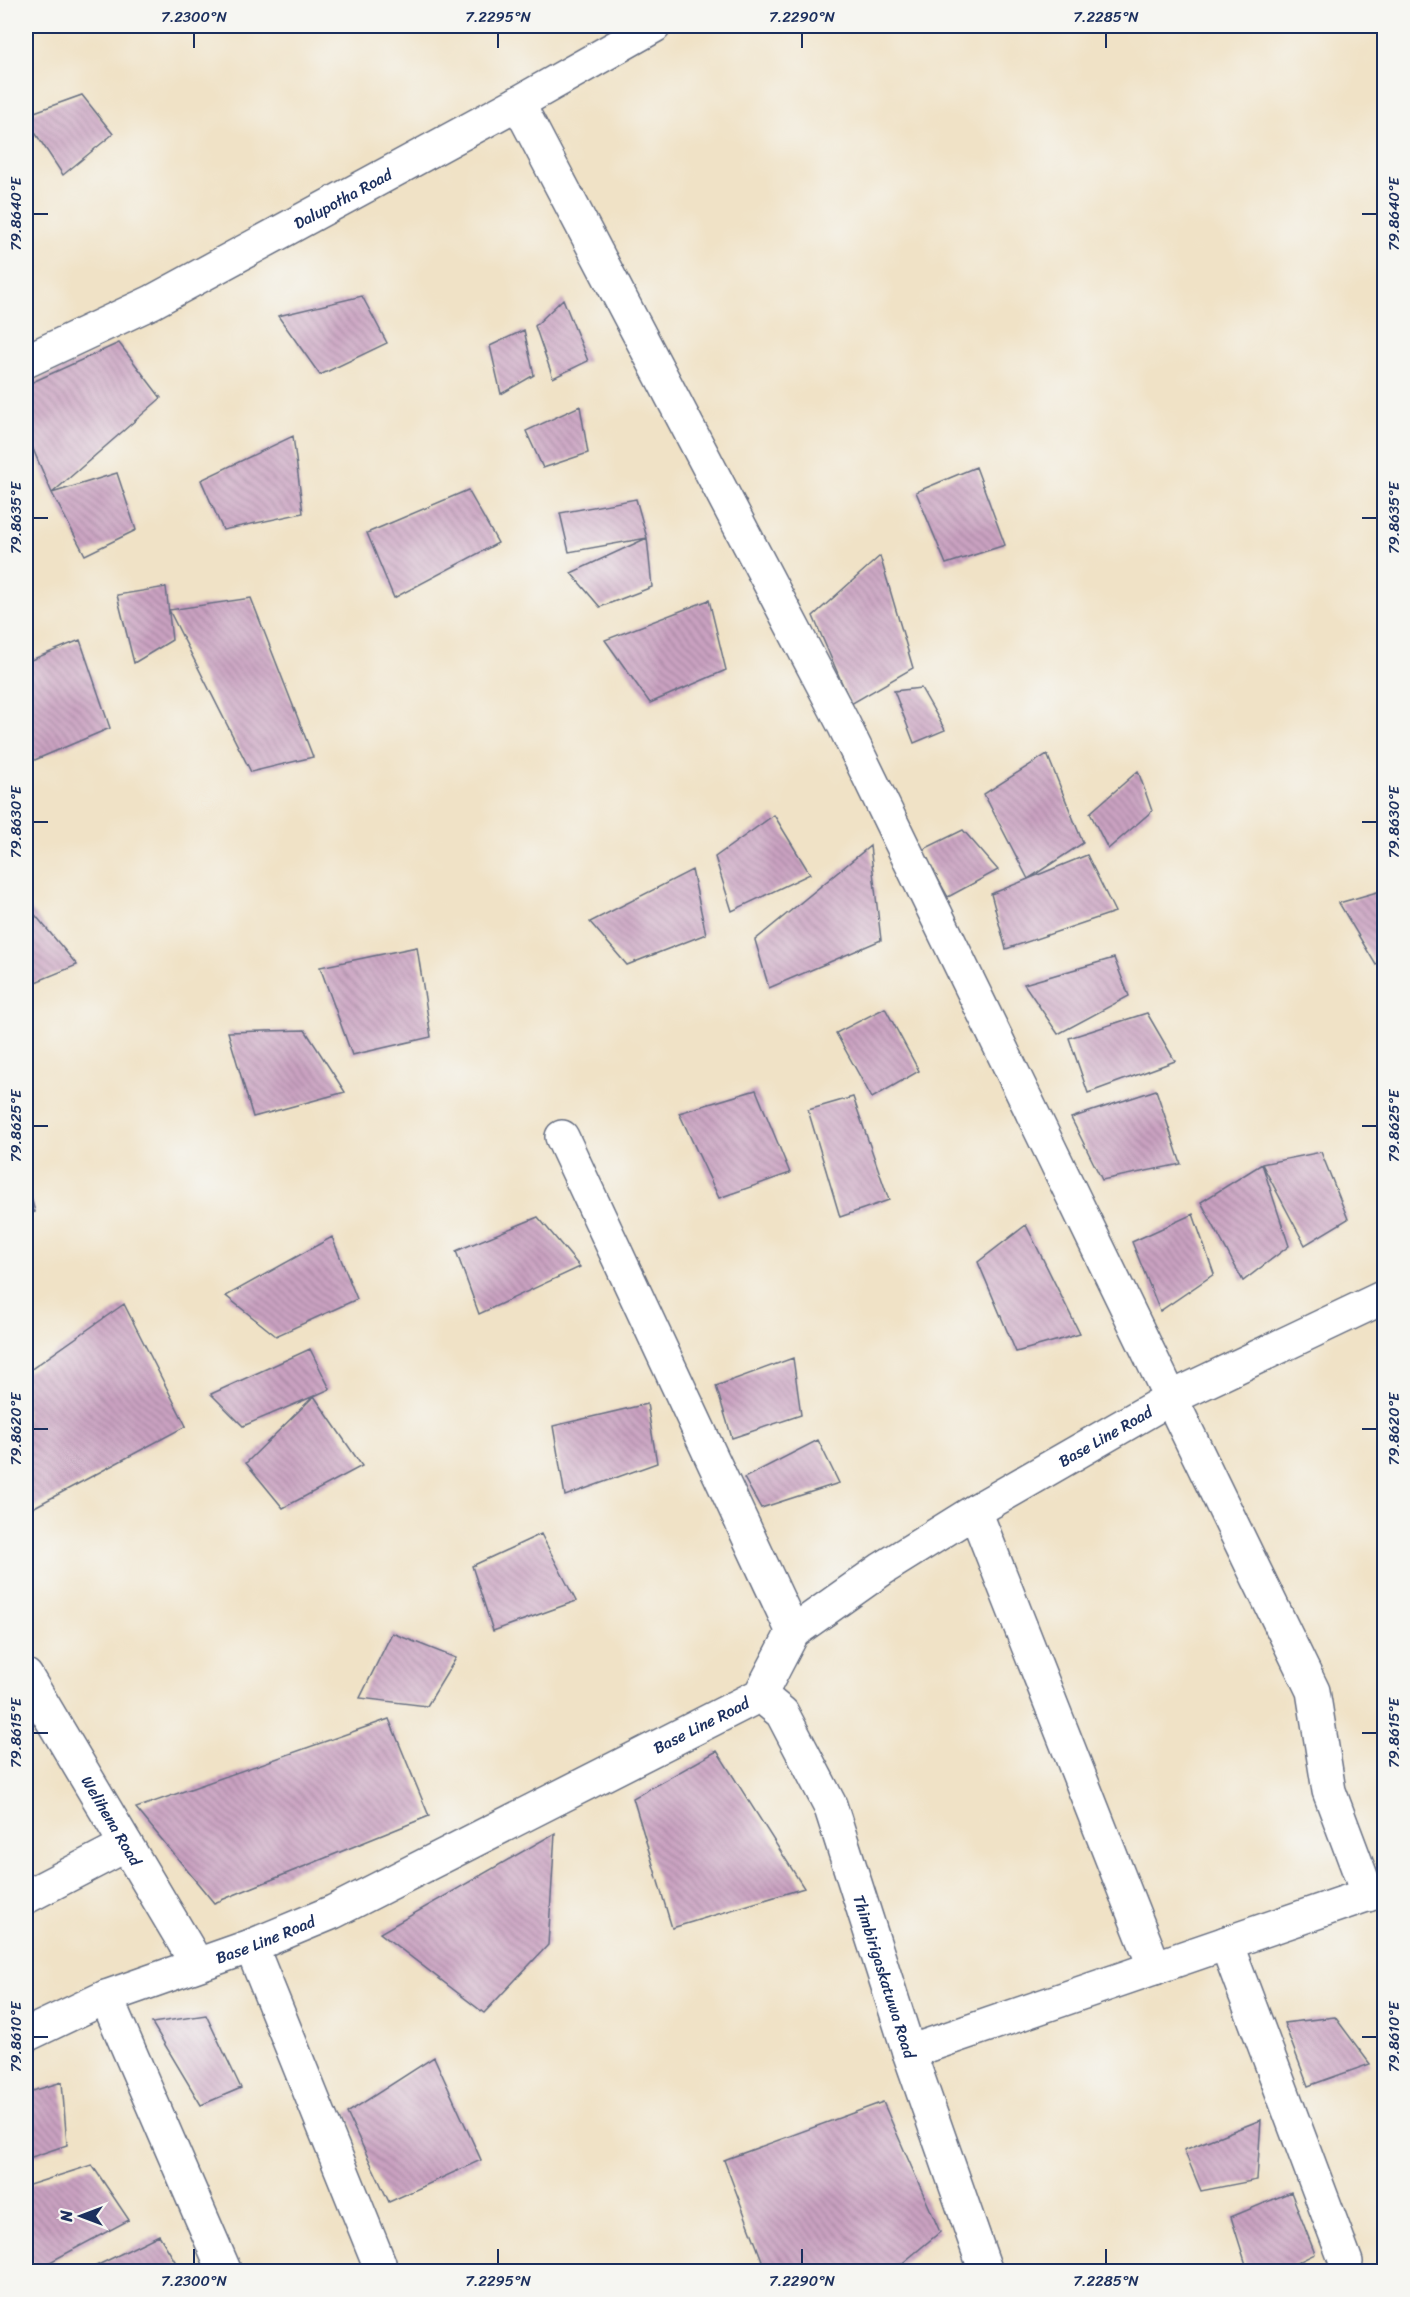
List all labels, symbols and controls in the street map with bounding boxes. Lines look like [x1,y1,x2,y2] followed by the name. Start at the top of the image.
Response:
[161,4,227,30] text: 7.2300°N
[465,4,531,30] text: 7.2295°N
[769,4,836,30] text: 7.2290°N
[1073,4,1139,30] text: 7.2285°N
[288,159,399,237] street label: Dalupotha Road
[3,176,29,251] text: 79.8640°E
[1381,176,1407,251] text: 79.8640°E
[3,480,29,554] text: 79.8635°E
[1381,480,1407,554] text: 79.8635°E
[3,784,29,858] text: 79.8630°E
[1381,784,1407,858] text: 79.8630°E
[3,1088,29,1162] text: 79.8625°E
[1381,1088,1407,1162] text: 79.8625°E
[3,1391,29,1465] text: 79.8620°E
[1381,1391,1407,1465] text: 79.8620°E
[1052,1396,1159,1475] street label: Base Line Road
[648,1687,756,1762] street label: Base Line Road
[3,1696,29,1768] text: 79.8615°E
[1381,1696,1407,1768] text: 79.8615°E
[74,1770,151,1873] street label: Welihena Road
[845,1891,925,2064] street label: Thimbirigaskatuwa Road
[212,1906,321,1972] street label: Base Line Road
[3,2000,29,2072] text: 79.8610°E
[1381,2000,1407,2072] text: 79.8610°E
[51,2186,111,2246] north arrow
[52,2210,81,2223] text: N
[161,2268,227,2294] text: 7.2300°N
[465,2268,531,2294] text: 7.2295°N
[769,2268,836,2294] text: 7.2290°N
[1073,2268,1139,2294] text: 7.2285°N

